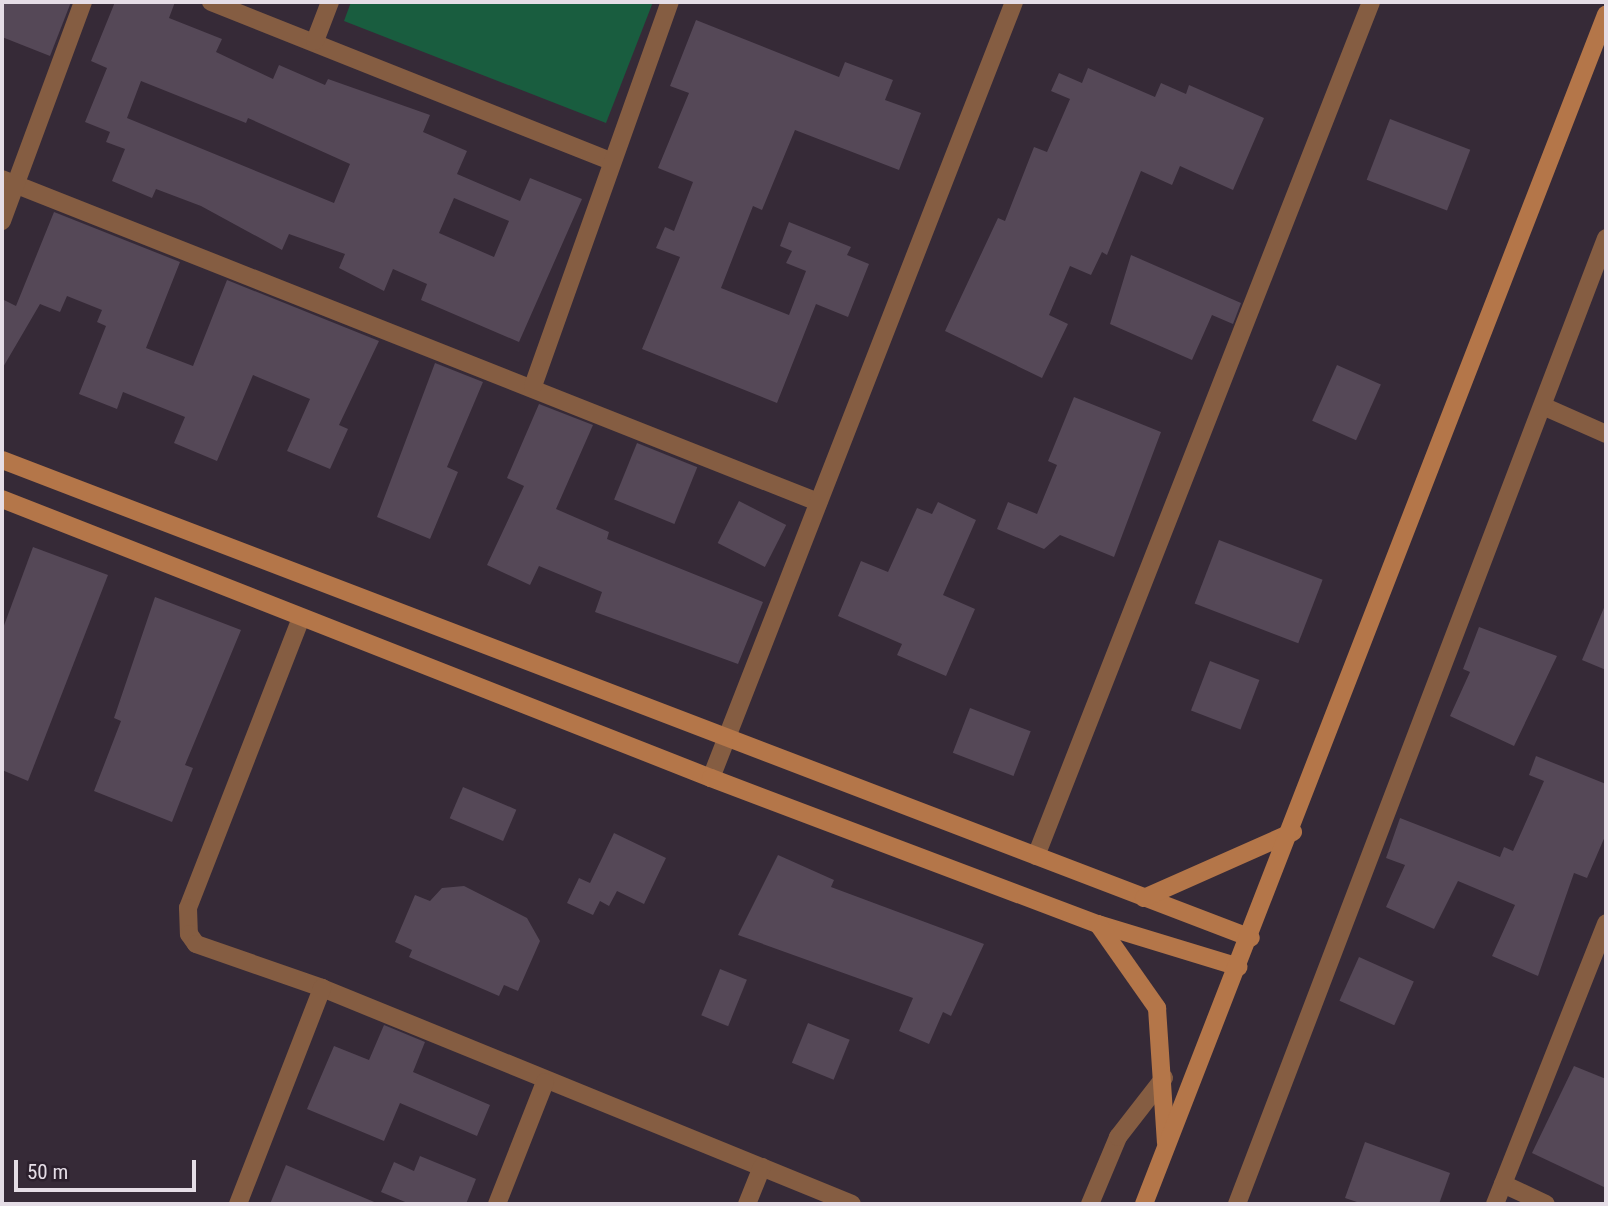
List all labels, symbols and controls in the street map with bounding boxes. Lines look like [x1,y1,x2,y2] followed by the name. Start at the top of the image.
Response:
[18,1146,200,1190] scale bar
[27,1160,68,1184] text: 50 m

